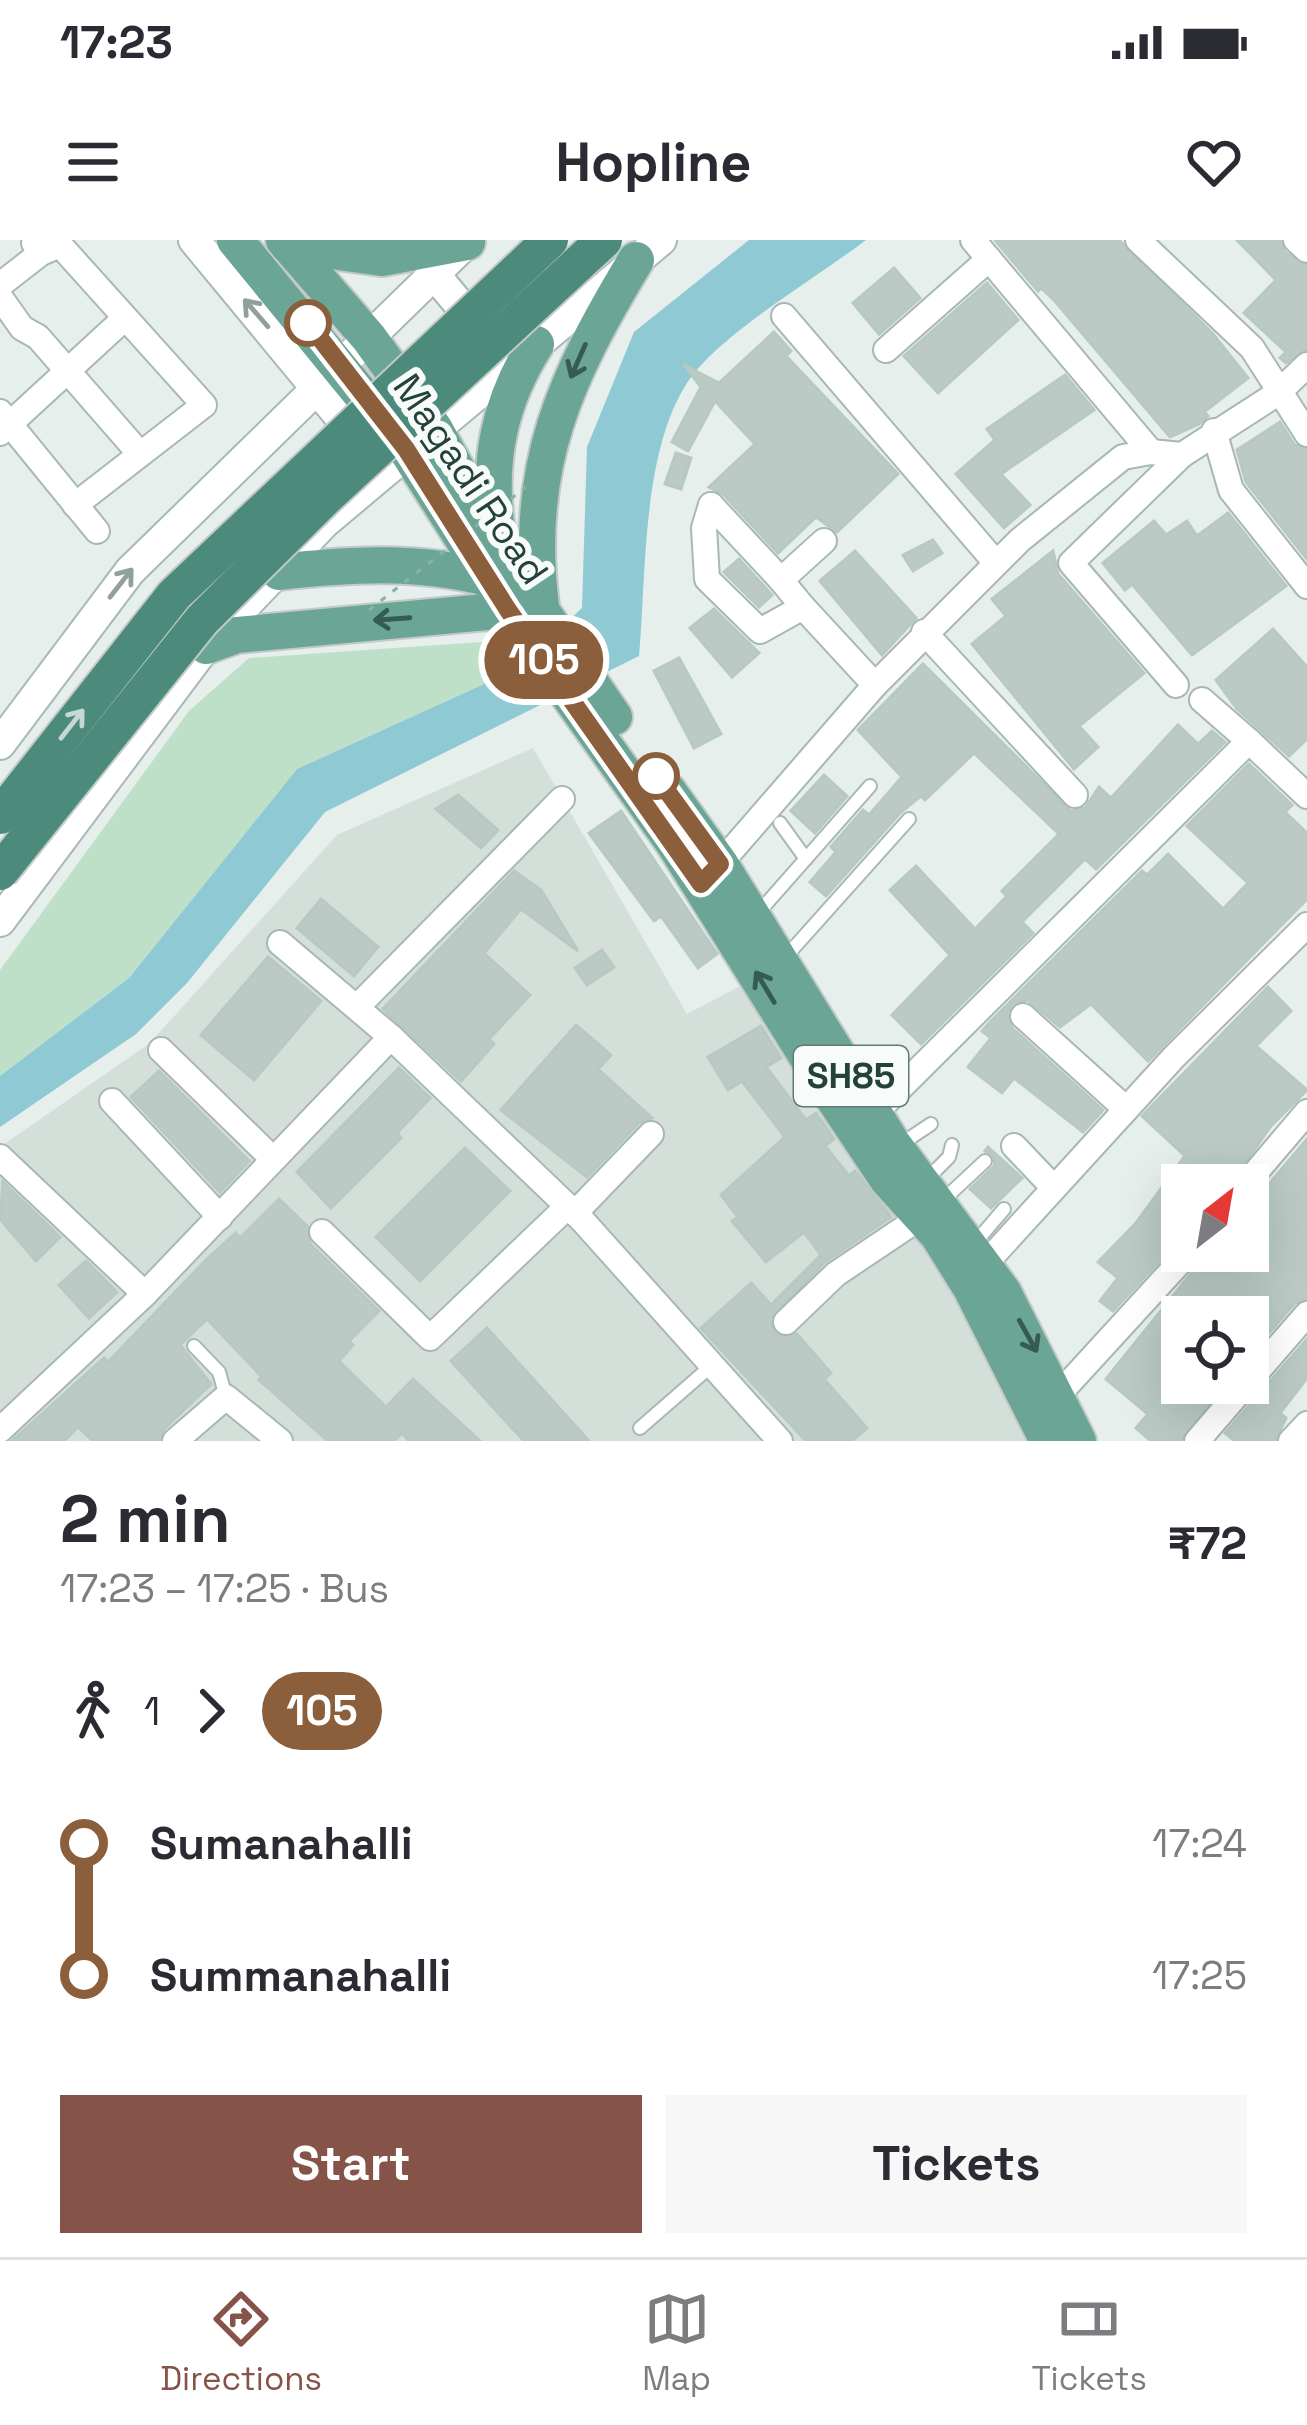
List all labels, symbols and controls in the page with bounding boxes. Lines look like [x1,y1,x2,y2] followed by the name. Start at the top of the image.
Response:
[60,14,173,71] text: 17:23
[555,128,752,197] text: Hopline
[60,129,126,195] icon: menu
[1181,129,1247,195] icon: heart
[243,298,271,329] one-way arrow
[286,301,330,345] unlabelled marker
[566,342,588,378] one-way arrow
[383,365,559,593] street label: Magadi Road
[107,568,133,600] one-way arrow
[373,607,412,630] one-way arrow
[475,621,613,699] line badge: 105
[508,633,580,686] text: 105
[58,709,85,741] one-way arrow
[634,754,678,798] unlabelled marker
[753,971,777,1005] one-way arrow
[794,1046,908,1106] road number: SH85
[1161,1164,1269,1272] north arrow
[1161,1164,1269,1404] map controls
[1161,1296,1269,1404] button: locate
[1017,1318,1040,1353] one-way arrow
[60,1477,231,1561] text: 2 min
[1168,1515,1247,1572] text: ₹72
[60,1564,389,1613] text: 17:23 – 17:25 · Bus
[60,1678,126,1744] icon: walk
[178,1678,244,1744] icon: forward
[286,1684,358,1737] text: 105
[144,1687,160,1736] text: 1
[150,1815,413,1872] text: Sumanahalli
[1152,1819,1247,1868] text: 17:24
[150,1947,451,2004] text: Summanahalli
[1152,1951,1247,2000] text: 17:25
[60,2095,642,2233] button: Start
[666,2095,1247,2233] button: Tickets
[160,2286,322,2400] tab: Directions
[642,2286,711,2400] tab: Map
[1032,2286,1147,2400] tab: Tickets

